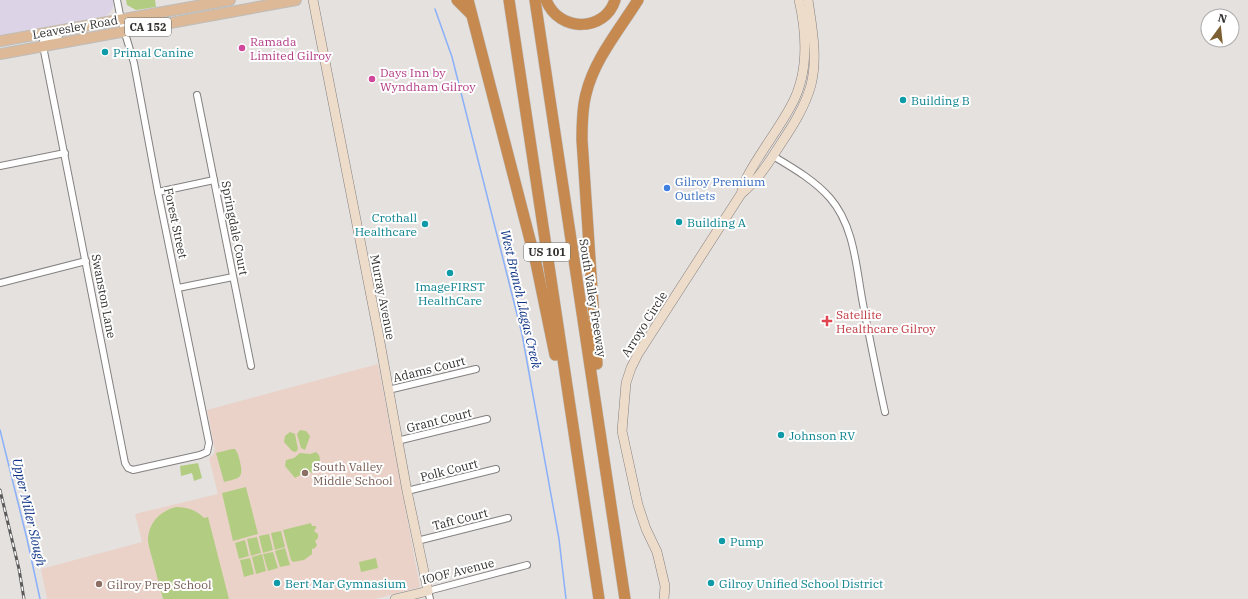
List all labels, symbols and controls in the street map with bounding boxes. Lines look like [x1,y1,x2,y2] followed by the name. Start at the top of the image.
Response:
[1200,8,1240,48] north arrow
[1217,10,1229,26] text: N
[31,12,119,42] street label: Leavesley Road
[125,18,171,36] road number: CA 152
[250,34,332,63] place label: Ramada Limited Gilroy
[237,43,247,53] marker: Ramada Limited Gilroy
[113,45,194,60] place label: Primal Canine
[100,47,110,57] marker: Primal Canine
[380,65,476,94] place label: Days Inn by Wyndham Gilroy
[367,74,377,84] marker: Days Inn by Wyndham Gilroy
[911,93,970,108] place label: Building B
[898,95,908,105] marker: Building B
[675,174,766,203] place label: Gilroy Premium Outlets
[218,180,252,276] street label: Springdale Court
[662,183,672,193] marker: Gilroy Premium Outlets
[161,186,191,260] street label: Forest Street
[355,210,417,239] place label: Crothall Healthcare
[687,215,747,230] place label: Building A
[674,217,684,227] marker: Building A
[420,219,430,229] marker: Crothall Healthcare
[497,228,545,370] water label: West Branch Llagas Creek
[576,238,610,359] street label: South Valley Freeway
[524,243,570,261] road number: US 101
[88,253,120,339] street label: Swanston Lane
[367,253,399,341] street label: Murray Avenue
[445,268,455,278] marker: ImageFIRST HealthCare
[415,279,485,308] place label: ImageFIRST HealthCare
[618,288,670,360] street label: Arroyo Circle
[836,307,936,336] place label: Satellite Healthcare Gilroy
[821,315,833,327] marker: Satellite Healthcare Gilroy
[391,353,467,385] street label: Adams Court
[405,405,473,435] street label: Grant Court
[789,428,855,443] place label: Johnson RV
[776,430,786,440] marker: Johnson RV
[8,456,50,568] water label: Upper Miller Slough
[419,456,479,484] street label: Polk Court
[313,459,393,488] place label: South Valley Middle School
[300,468,310,478] marker: South Valley Middle School
[431,505,489,533] street label: Taft Court
[730,534,764,549] place label: Pump
[717,536,727,546] marker: Pump
[420,555,496,587] street label: IOOF Avenue
[285,576,407,591] place label: Bert Mar Gymnasium
[719,576,883,591] place label: Gilroy Unified School District
[107,577,212,592] place label: Gilroy Prep School
[272,578,282,588] marker: Bert Mar Gymnasium
[706,578,716,588] marker: Gilroy Unified School District
[94,579,104,589] marker: Gilroy Prep School

